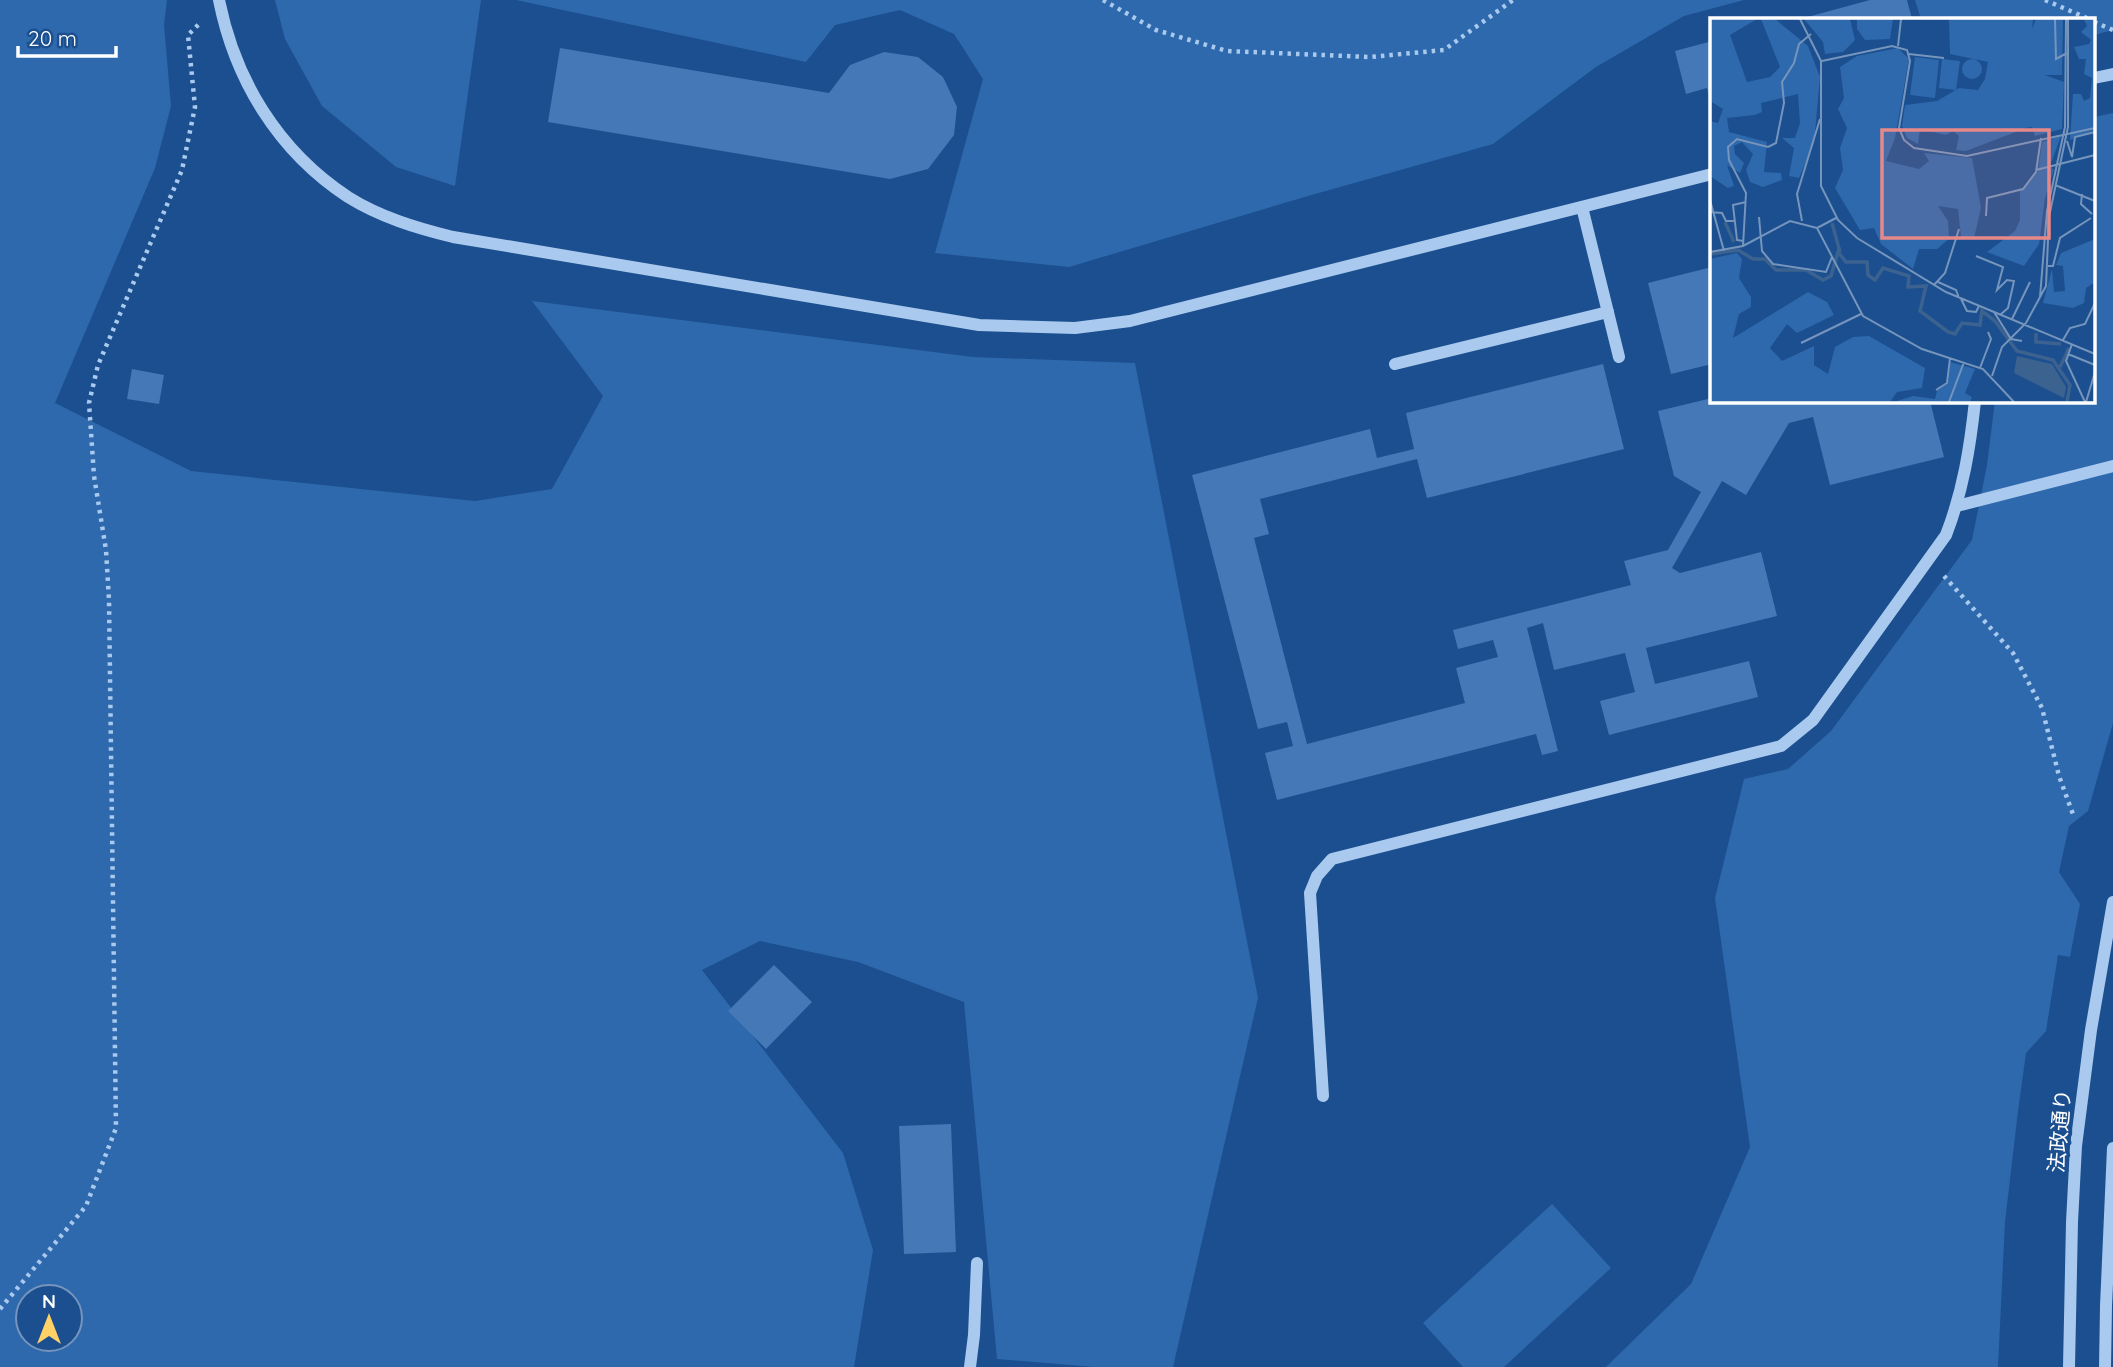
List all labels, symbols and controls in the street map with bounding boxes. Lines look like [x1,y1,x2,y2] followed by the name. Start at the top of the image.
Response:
[18,14,116,58] scale bar
[1710,18,2096,402] inset map
[28,25,77,51] text: 20 m
[2042,1088,2076,1174] street label: 法政通り
[14,1283,84,1353] north arrow
[42,1289,56,1313] text: N

